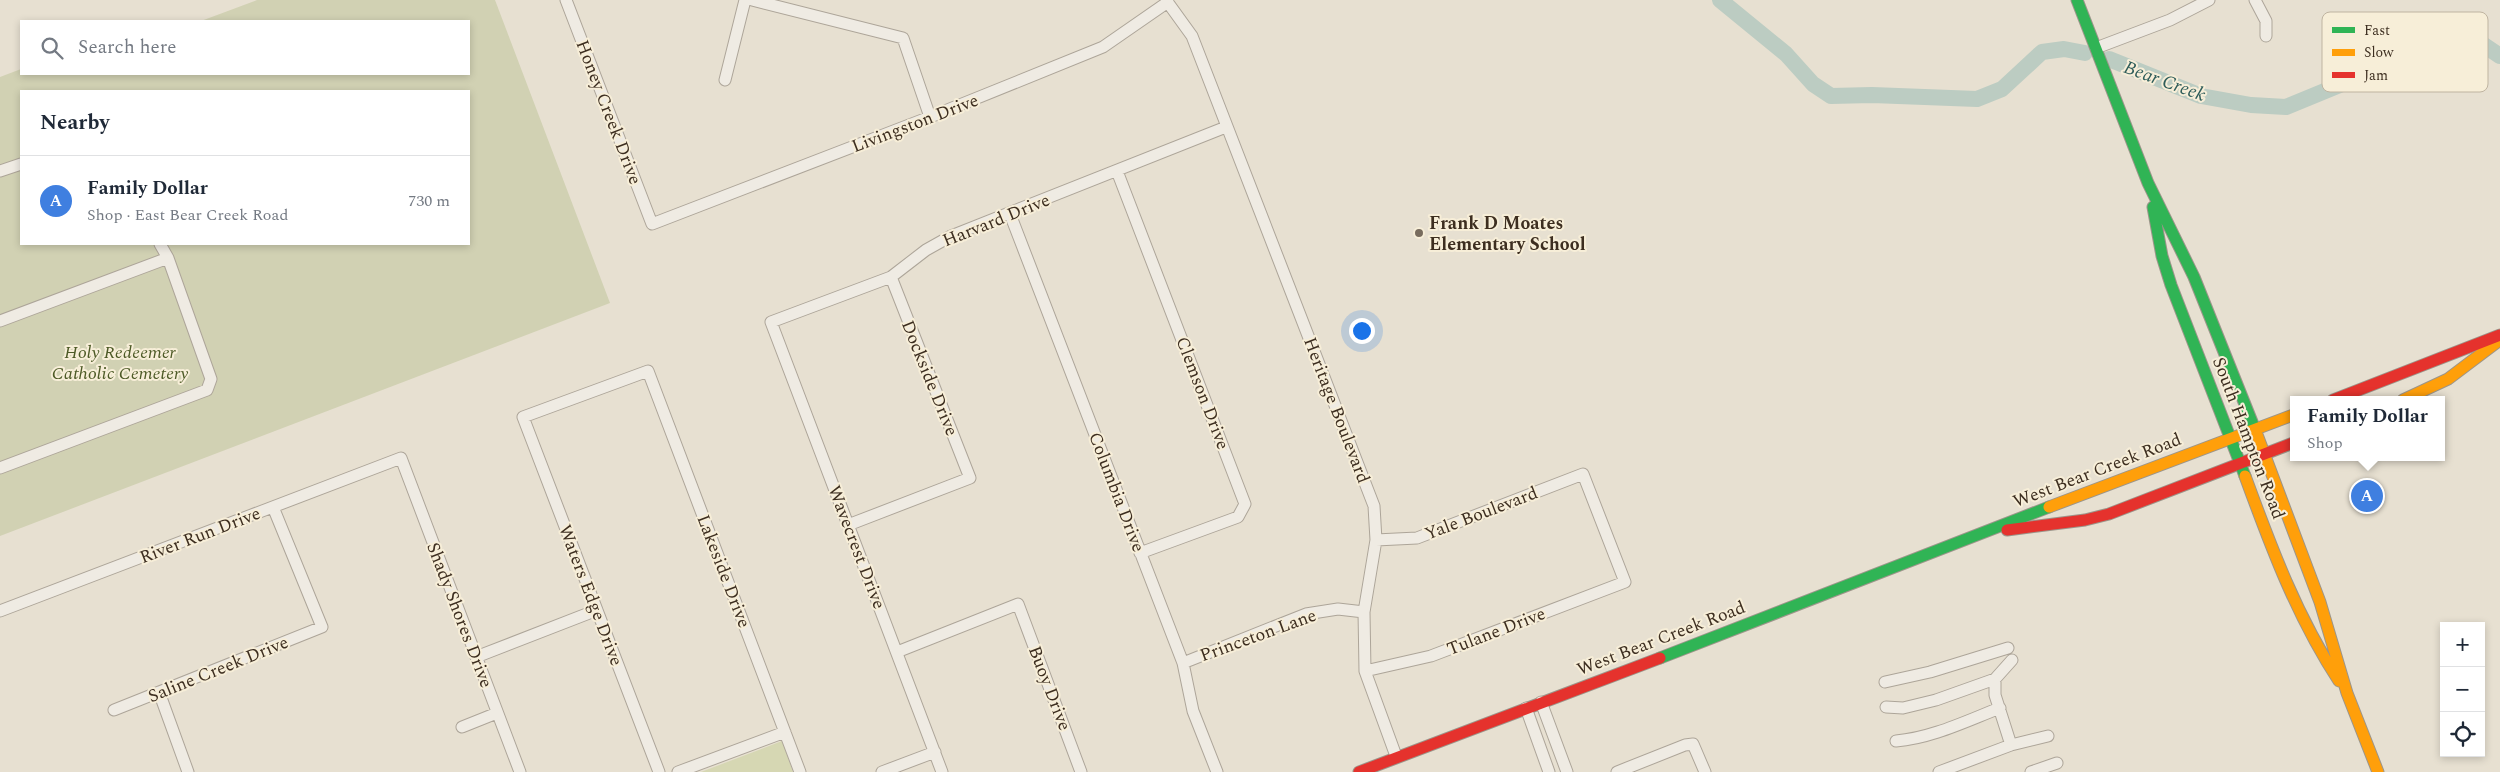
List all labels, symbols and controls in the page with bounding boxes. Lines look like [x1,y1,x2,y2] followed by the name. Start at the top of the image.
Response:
[2322,12,2488,92] legend
[20,20,470,75] search box
[2364,20,2390,41] text: Fast
[78,33,177,62] text: Search here
[38,34,66,62] icon: search
[569,36,649,188] street label: Honey Creek Drive
[2364,42,2394,63] text: Slow
[2119,53,2210,110] water label: Bear Creek
[2364,65,2388,86] text: Jam
[848,87,983,160] street label: Livingston Drive
[40,107,110,139] text: Nearby
[87,174,208,203] text: Family Dollar
[938,187,1054,254] street label: Harvard Drive
[50,189,62,213] text: A
[408,189,450,213] text: 730 m
[87,203,288,227] text: Shop · East Bear Creek Road
[1429,210,1586,258] place label: Frank D Moates Elementary School
[1413,227,1425,239] marker: Frank D Moates Elementary School
[894,316,965,440] street label: Dockside Drive
[1349,318,1375,344] your location
[1169,333,1236,454] street label: Clemson Drive
[1296,333,1377,487] street label: Heritage Boulevard
[52,339,188,387] park label: Holy Redeemer Catholic Cemetery
[2205,353,2292,523] street label: South Hampton Road
[2290,396,2445,461] popup
[2307,402,2428,431] text: Family Dollar
[2009,426,2185,515] street label: West Bear Creek Road
[1081,428,1152,556] street label: Columbia Drive
[2307,431,2343,455] text: Shop
[2351,477,2383,515] pin: A
[1421,479,1542,547] street label: Yale Boulevard
[821,481,893,613] street label: Wavecrest Drive
[136,500,265,571] street label: River Run Drive
[690,511,758,632] street label: Lakeside Drive
[551,521,630,670] street label: Waters Edge Drive
[419,538,500,692] street label: Shady Shores Drive
[1573,594,1749,683] street label: West Bear Creek Road
[1443,600,1550,663] street label: Tulane Drive
[1196,602,1320,669] street label: Princeton Lane
[2440,622,2485,757] map controls
[2440,622,2485,667] button: +
[144,629,293,710] street label: Saline Creek Drive
[1021,642,1078,735] street label: Buoy Drive
[2440,667,2485,712] button: −
[2440,712,2485,757] button: locate

